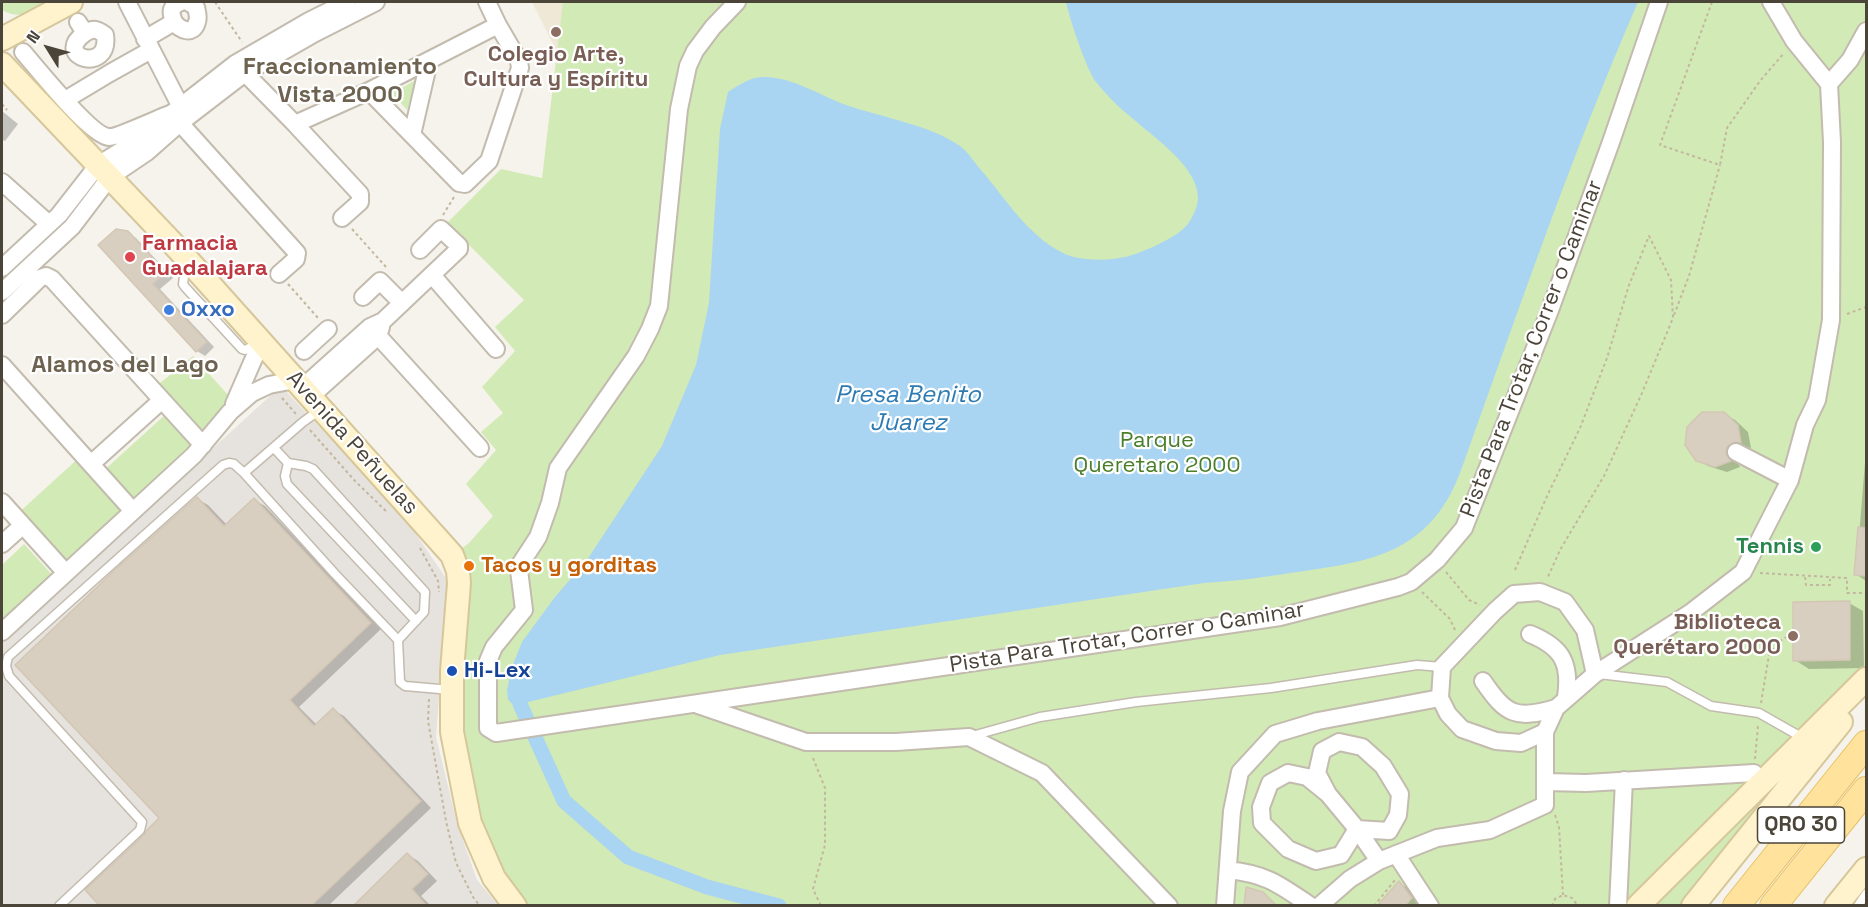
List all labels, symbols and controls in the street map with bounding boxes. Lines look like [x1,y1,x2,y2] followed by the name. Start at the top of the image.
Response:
[18,18,78,78] north arrow
[549,25,563,39] marker: Colegio Arte, Cultura y Espíritu
[22,26,45,47] text: N
[464,42,648,94] place label: Colegio Arte, Cultura y Espíritu
[243,53,437,109] district label: Fraccionamiento Vista 2000
[1455,177,1609,521] street label: Pista Para Trotar, Correr o Caminar
[142,231,268,282] place label: Farmacia Guadalajara
[123,250,137,264] marker: Farmacia Guadalajara
[181,297,235,323] place label: Oxxo
[162,303,176,317] marker: Oxxo
[31,351,219,379] district label: Alamos del Lago
[280,366,424,520] street label: Avenida Peñuelas
[835,381,981,437] water label: Presa Benito Juarez
[1073,428,1241,480] park label: Parque Queretaro 2000
[1736,534,1804,560] place label: Tennis
[1809,540,1823,554] marker: Tennis
[481,553,657,579] place label: Tacos y gorditas
[462,559,476,573] marker: Tacos y gorditas
[948,597,1306,679] street label: Pista Para Trotar, Correr o Caminar
[1613,610,1781,662] place label: Biblioteca Querétaro 2000
[1786,629,1800,643] marker: Biblioteca Querétaro 2000
[464,658,531,684] place label: Hi-Lex
[445,664,459,678] marker: Hi-Lex
[1758,807,1844,843] road number: QRO 30

